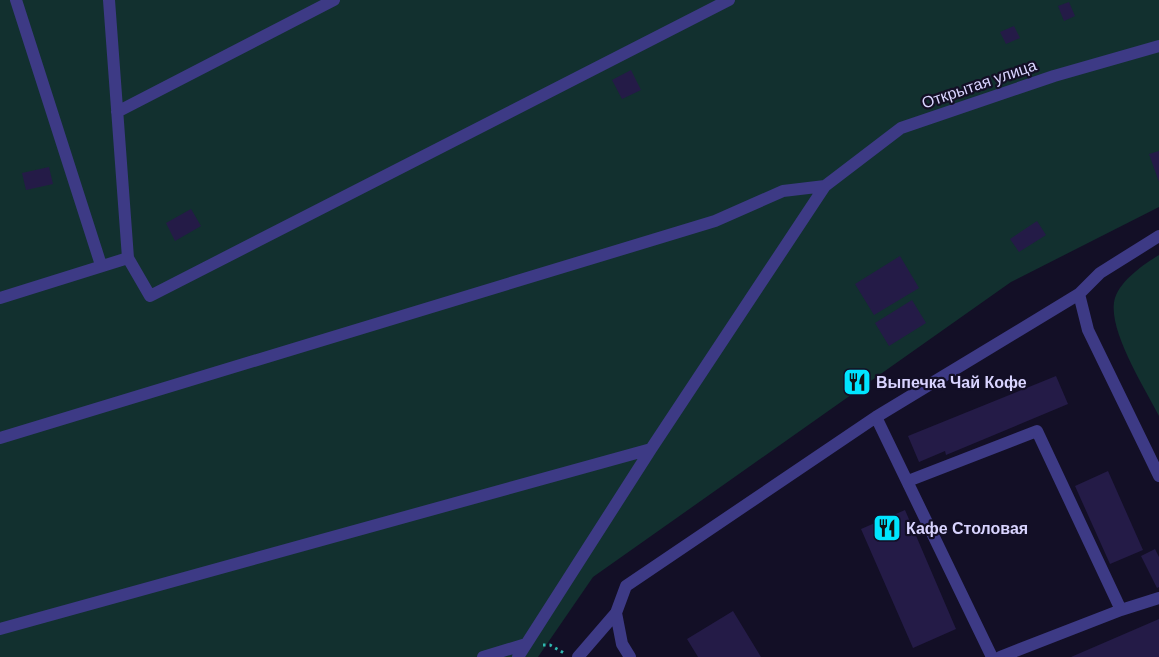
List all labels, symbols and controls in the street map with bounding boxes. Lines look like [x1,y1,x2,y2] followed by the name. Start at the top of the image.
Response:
[919,56,1039,112] street label: Открытая улица
[842,367,872,397] restaurant icon: Выпечка Чай Кофе
[876,374,1027,391] place label: Выпечка Чай Кофе
[872,513,902,543] restaurant icon: Кафе Столовая
[906,520,1028,537] place label: Кафе Столовая

